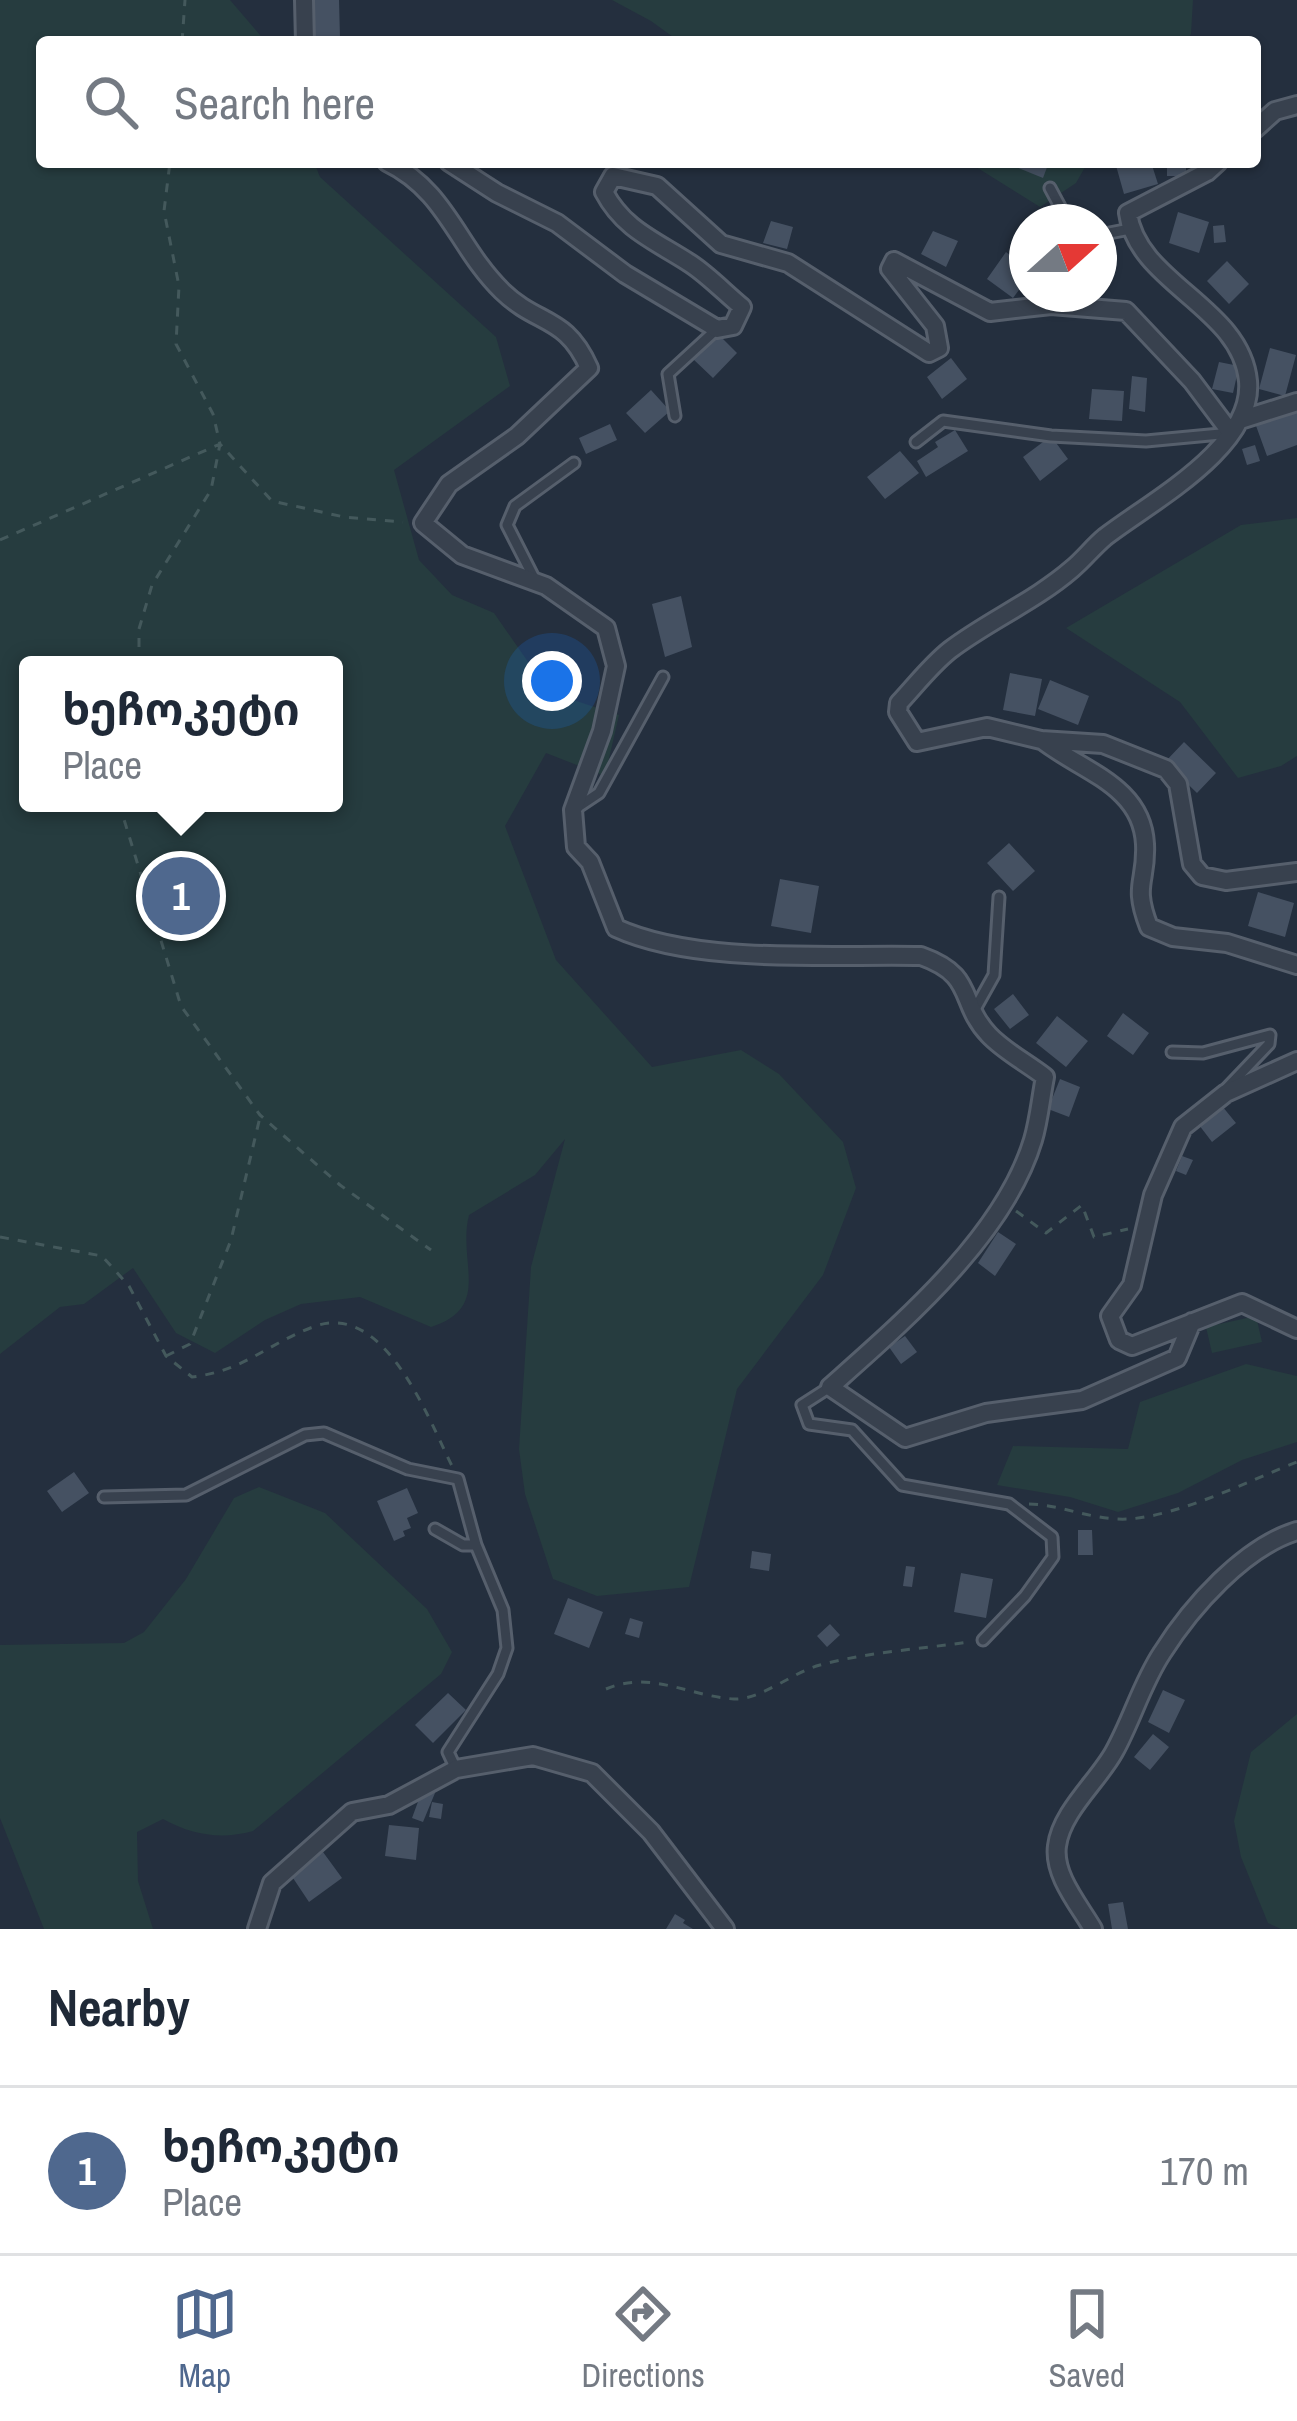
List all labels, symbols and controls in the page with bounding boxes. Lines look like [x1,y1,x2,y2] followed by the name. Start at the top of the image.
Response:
[36,36,1261,168] search box
[78,69,144,135] icon: search
[174,72,375,133] text: Search here
[1009,204,1117,312] north arrow
[522,651,582,711] your location
[19,656,343,812] popup
[62,678,300,739] text: ხეჩოკეტი
[62,739,142,791] text: Place
[142,851,220,941] pin: 1
[48,1973,190,2042] text: Nearby
[162,2115,400,2176] text: ხეჩოკეტი
[78,2145,96,2197] text: 1
[1160,2145,1249,2197] text: 170 m
[162,2176,242,2228] text: Place
[172,2281,238,2397] tab: Map
[581,2281,705,2397] tab: Directions
[1048,2281,1125,2397] tab: Saved

